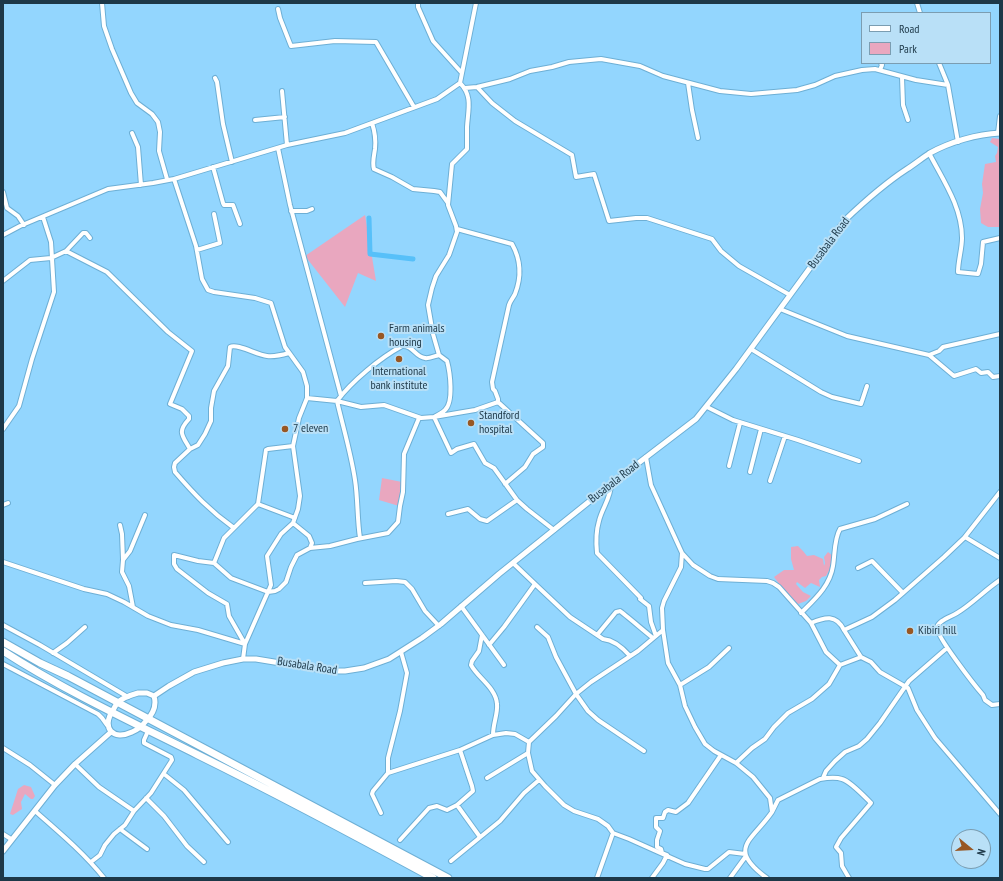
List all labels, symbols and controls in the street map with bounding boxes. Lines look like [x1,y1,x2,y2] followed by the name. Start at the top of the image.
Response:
[861,12,991,64] legend
[899,21,919,36] text: Road
[899,41,917,56] text: Park
[805,215,853,271] street label: Busabala Road
[389,322,445,350] place label: Farm animals housing
[376,331,386,341] marker: Farm animals housing
[394,354,404,364] marker: International bank institute
[371,365,427,393] place label: International bank institute
[479,409,519,437] place label: Standford hospital
[466,418,476,428] marker: Standford hospital
[293,422,328,436] place label: 7 eleven
[280,424,290,434] marker: 7 eleven
[586,458,642,506] street label: Busabala Road
[918,624,956,638] place label: Kibiri hill
[905,626,915,636] marker: Kibiri hill
[276,654,338,678] street label: Busabala Road
[951,829,991,869] north arrow
[974,847,989,857] text: N

